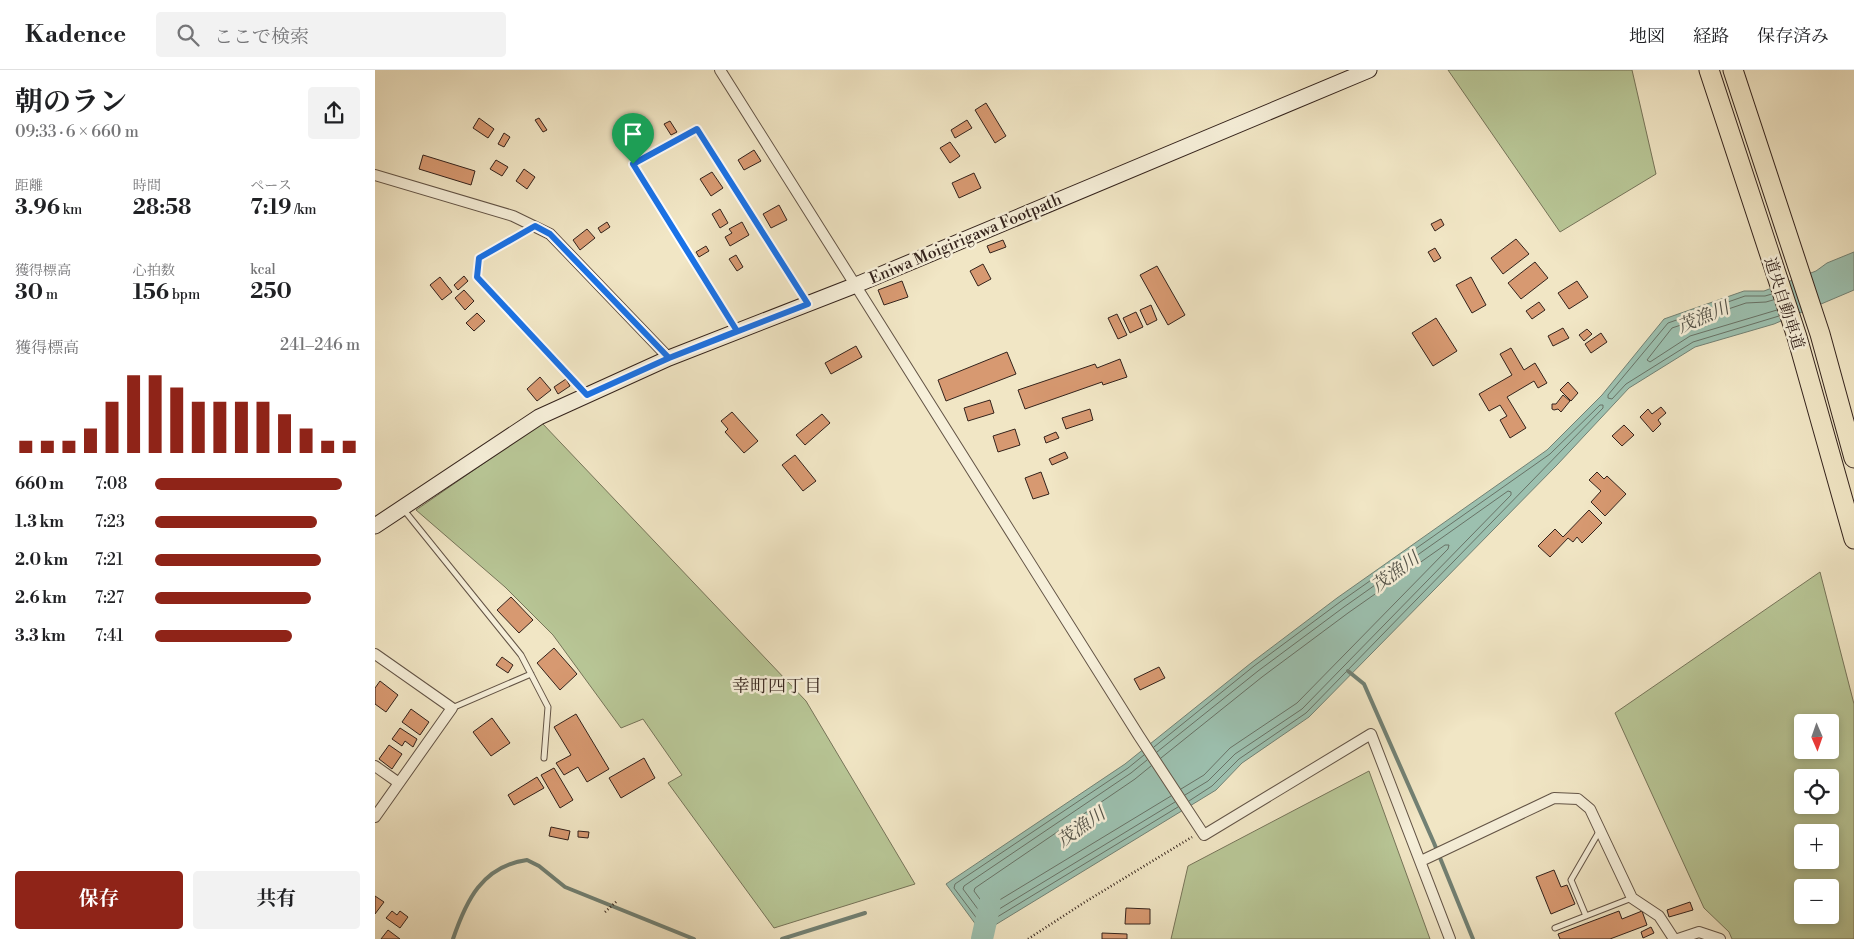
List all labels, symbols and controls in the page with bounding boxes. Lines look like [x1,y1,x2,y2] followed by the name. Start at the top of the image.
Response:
[156,12,506,57] search box
[25,20,126,50] text: Kadence
[174,21,202,49] icon: search
[214,25,309,49] text: ここで検索
[1629,25,1665,48] text: 地図
[1693,25,1729,48] text: 経路
[1757,25,1829,48] text: 保存済み
[15,85,127,120] text: 朝のラン
[308,87,360,139] button: share
[612,113,654,164] pin
[619,120,647,148] icon: arrive
[15,122,139,142] text: 09:33 · 6 × 660 m
[15,177,43,195] text: 距離
[133,177,161,195] text: 時間
[250,177,292,195] text: ペース
[866,189,1065,289] street label: Eniwa Moigirigawa Footpath
[15,195,60,221] text: 3.96
[133,195,191,221] text: 28:58
[250,195,291,221] text: 7:19
[60,201,82,219] text: km
[291,201,317,219] text: /km
[1760,255,1808,352] street label: 道央自動車道
[250,261,276,279] text: kcal
[15,262,71,280] text: 獲得標高
[133,262,175,280] text: 心拍数
[250,279,292,305] text: 250
[15,280,43,306] text: 30
[133,280,169,306] text: 156
[43,286,58,304] text: m
[169,286,200,304] text: bpm
[1674,296,1734,339] water label: 茂漁川
[280,335,360,355] text: 241–246 m
[15,338,79,358] text: 獲得標高
[15,474,64,494] text: 660 m
[95,474,127,494] text: 7:08
[15,512,64,532] text: 1.3 km
[95,512,125,532] text: 7:23
[1367,546,1426,598] water label: 茂漁川
[15,550,68,570] text: 2.0 km
[95,550,123,570] text: 7:21
[15,588,66,608] text: 2.6 km
[95,588,124,608] text: 7:27
[15,626,66,646] text: 3.3 km
[95,626,123,646] text: 7:41
[732,675,822,698] district label: 幸町四丁目
[1794,714,1839,759] north arrow
[1794,714,1839,924] map controls
[1794,769,1839,814] button: locate
[1053,801,1112,852] water label: 茂漁川
[1794,824,1839,869] button: +
[15,871,183,929] button: 保存
[193,871,360,929] button: 共有
[1794,879,1839,924] button: −

